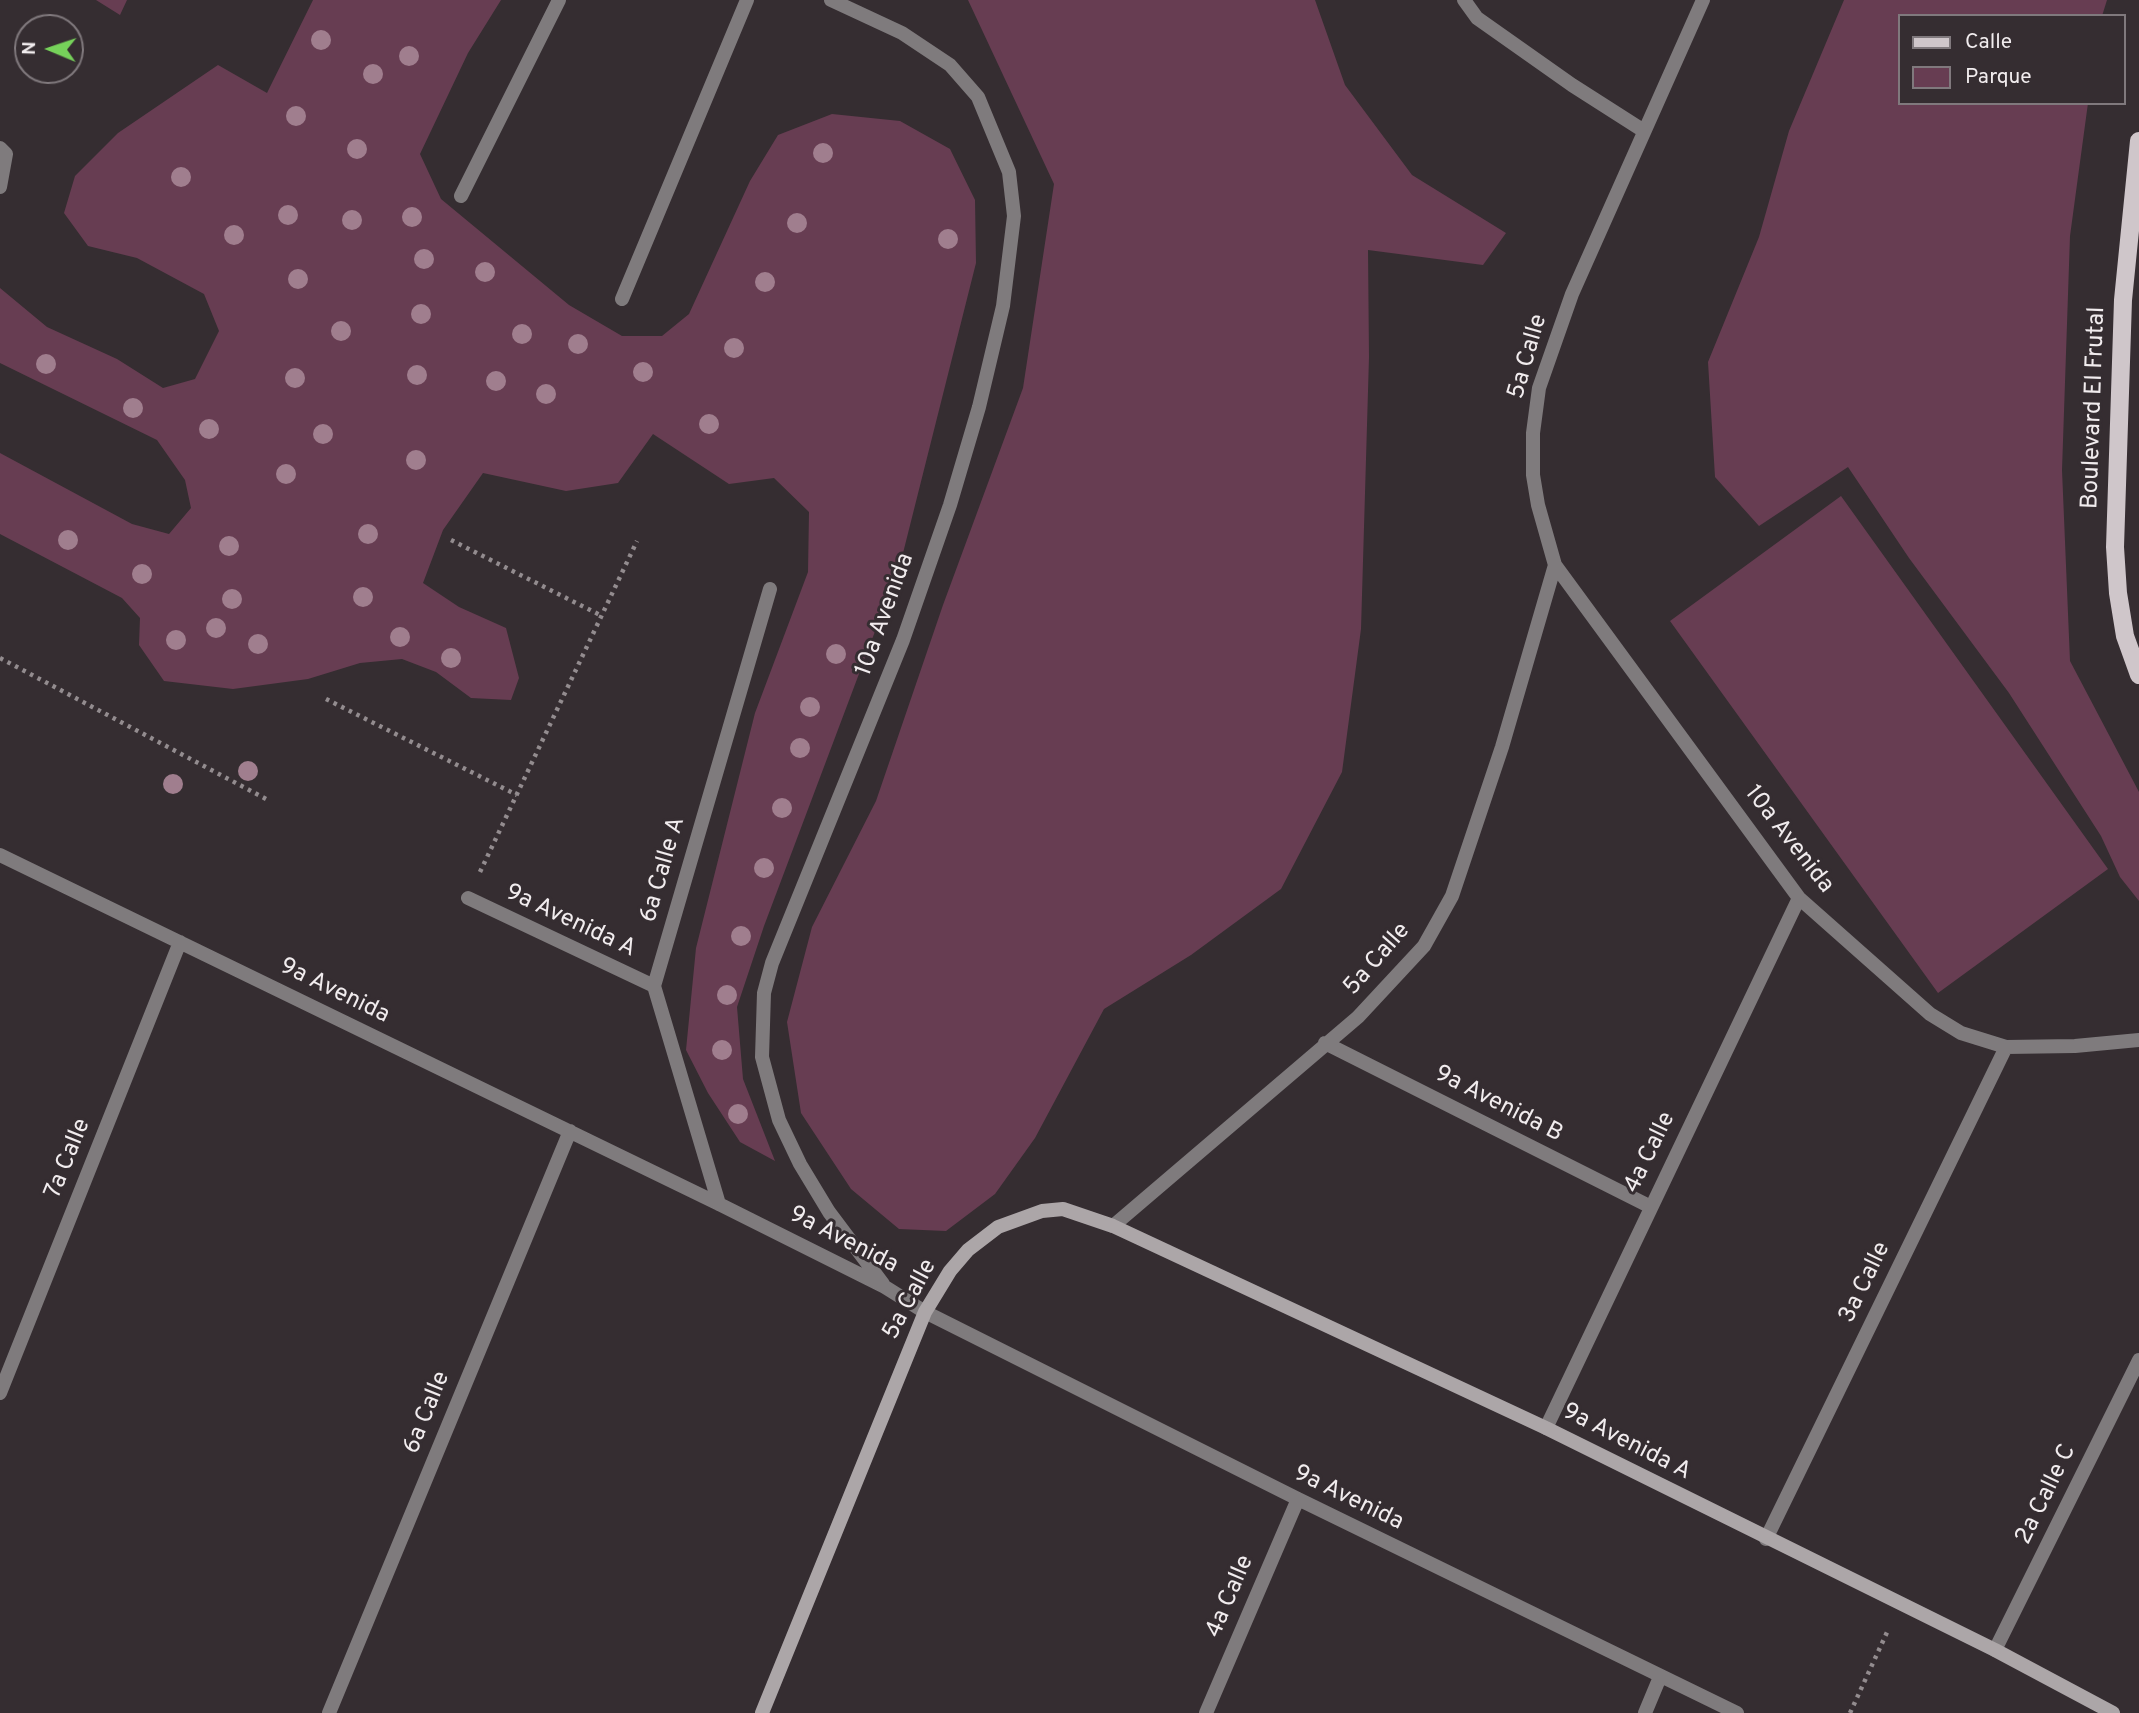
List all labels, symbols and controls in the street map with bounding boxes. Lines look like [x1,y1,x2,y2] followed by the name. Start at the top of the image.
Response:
[14,14,84,84] north arrow
[1898,14,2125,105] legend
[1965,29,2012,56] text: Calle
[18,41,42,56] text: N
[1965,64,2032,91] text: Parque
[2077,306,2113,510] street label: Boulevard El Frutal
[1503,311,1555,403] street label: 5a Calle
[850,550,922,680] street label: 10a Avenida
[1737,780,1839,900] street label: 10a Avenida
[635,814,693,926] street label: 6a Calle A
[500,879,640,965] street label: 9a Avenida A
[1339,918,1417,1002] street label: 5a Calle
[274,953,394,1031] street label: 9a Avenida
[1429,1060,1567,1150] street label: 9a Avenida B
[1619,1108,1683,1198] street label: 4a Calle
[40,1115,98,1203] street label: 7a Calle
[784,1201,902,1281] street label: 9a Avenida
[1834,1238,1898,1328] street label: 3a Calle
[878,1255,944,1345] street label: 5a Calle
[398,1368,458,1458] street label: 6a Calle
[1557,1398,1695,1488] street label: 9a Avenida A
[2010,1440,2084,1550] street label: 2a Calle C
[1288,1460,1408,1538] street label: 9a Avenida
[1201,1551,1261,1643] street label: 4a Calle

